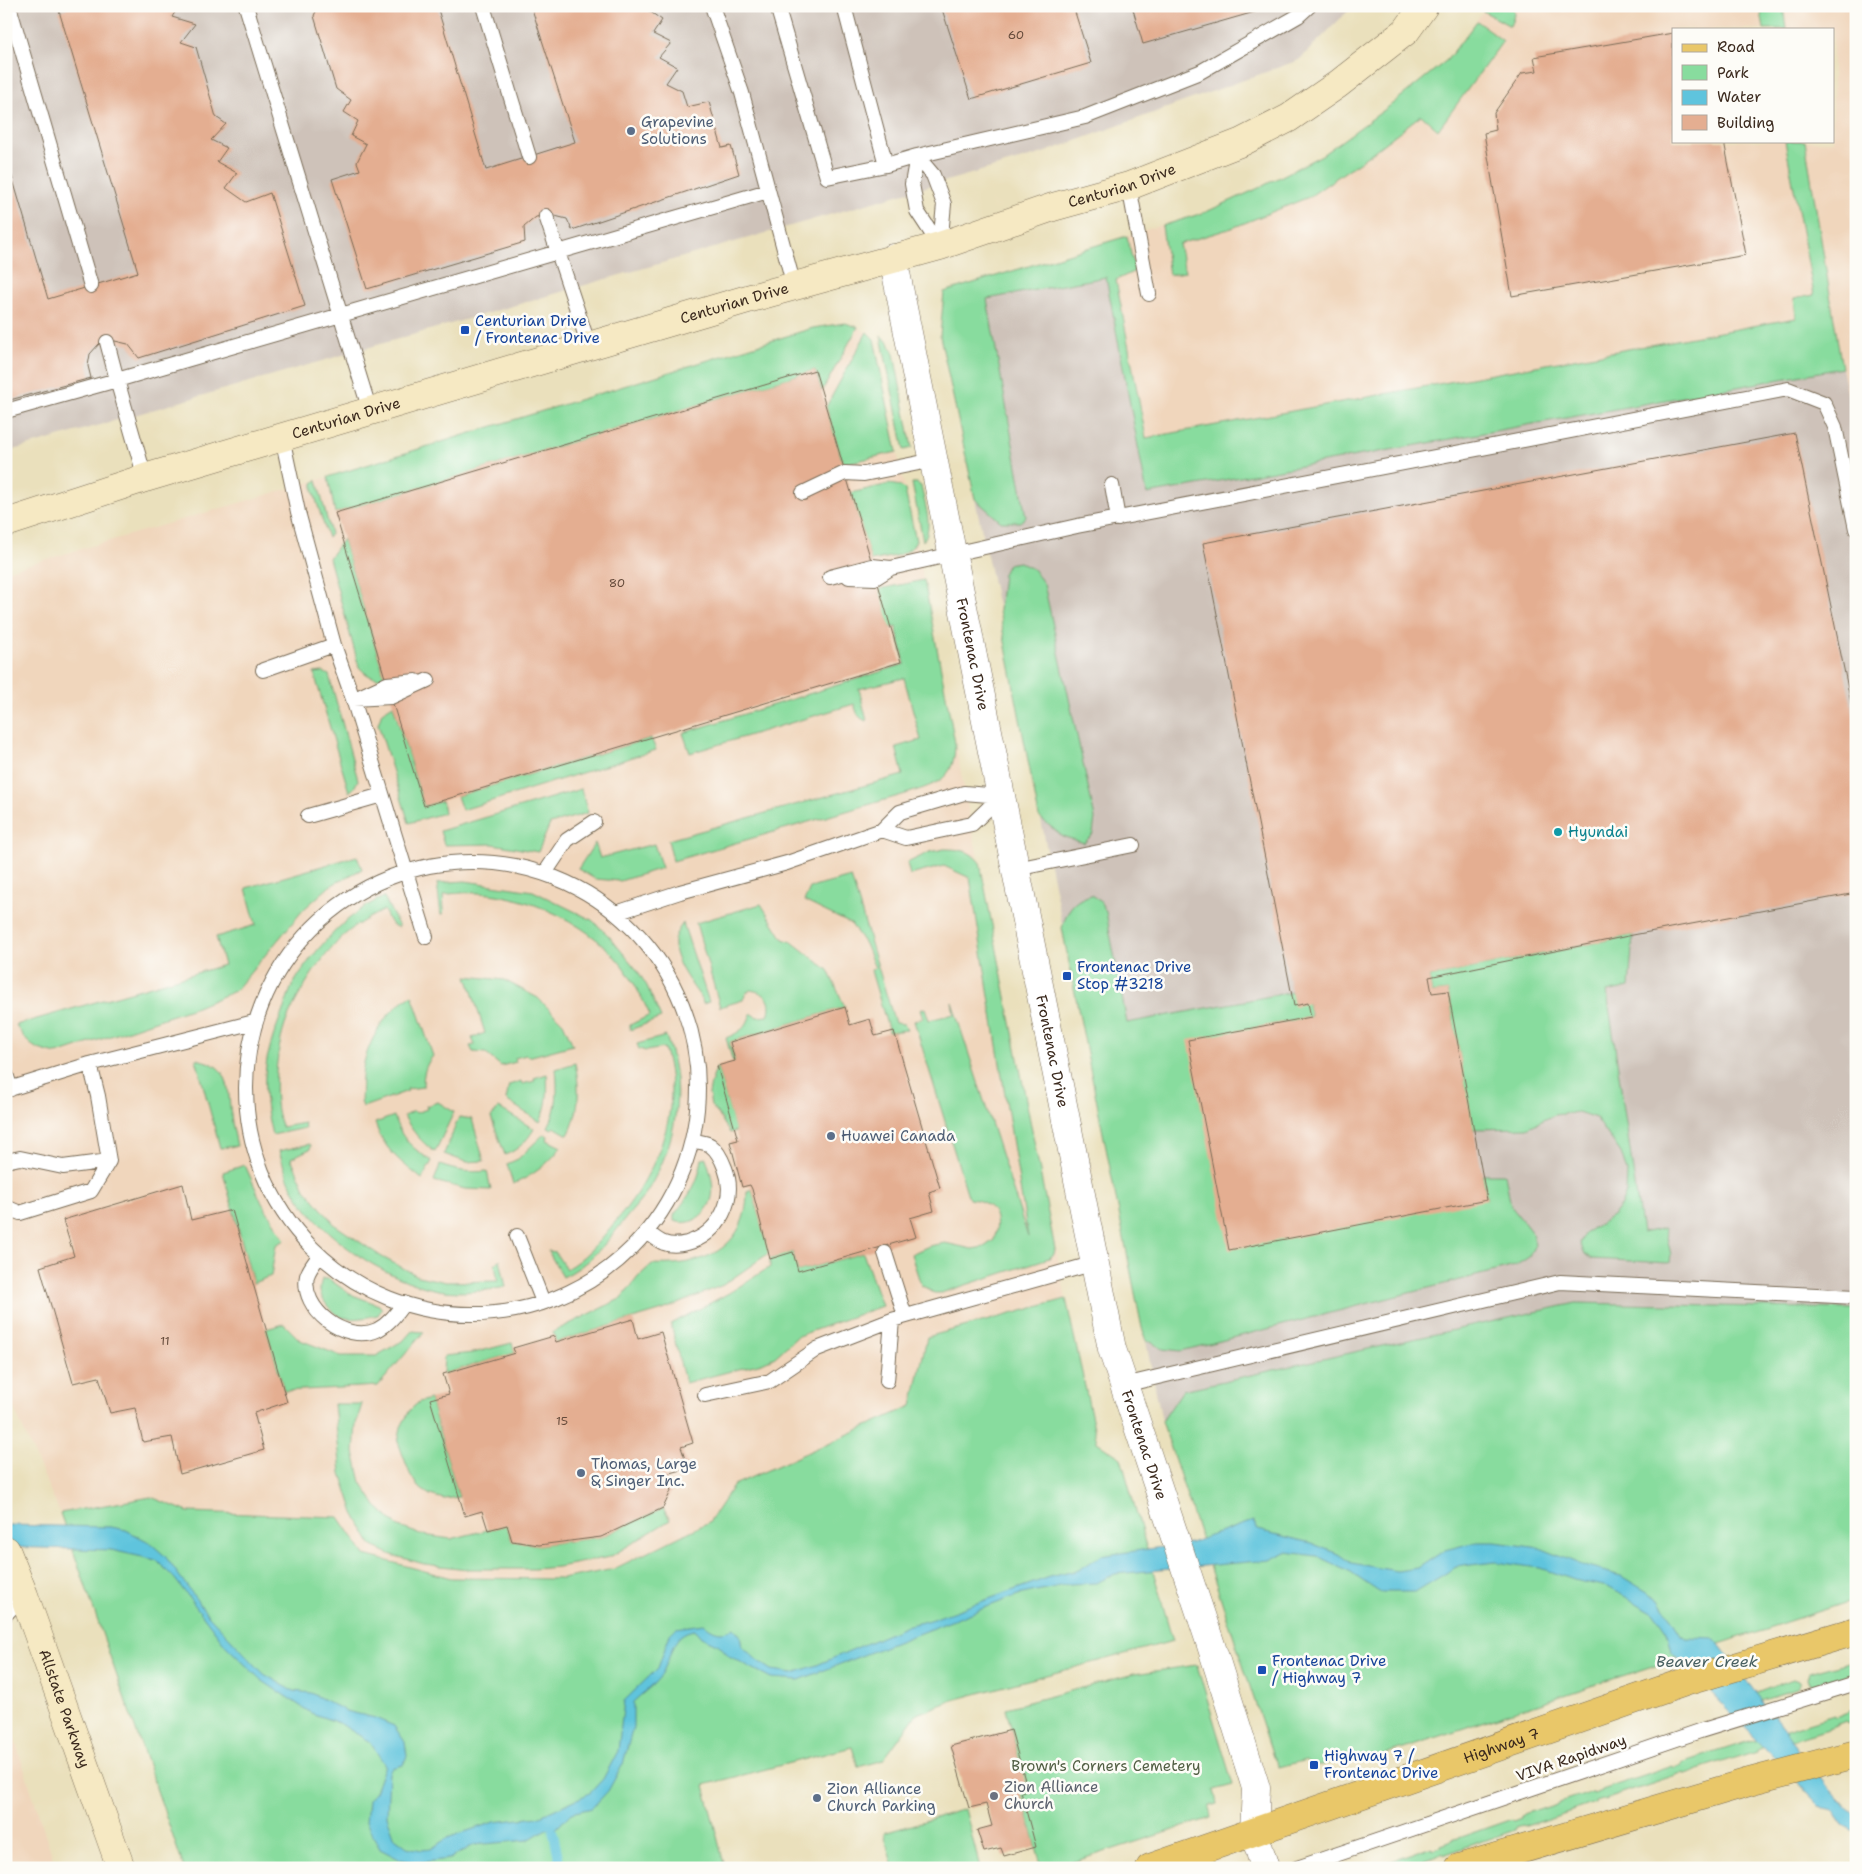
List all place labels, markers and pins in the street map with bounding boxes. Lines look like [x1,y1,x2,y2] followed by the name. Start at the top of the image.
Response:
[641,112,714,149] place label: Grapevine Solutions
[625,125,637,137] marker: Grapevine Solutions
[475,311,600,348] place label: Centurian Drive / Frontenac Drive
[459,324,471,336] marker: Centurian Drive / Frontenac Drive
[1568,822,1628,842] place label: Hyundai
[1552,826,1564,838] marker: Hyundai
[1077,957,1191,994] place label: Frontenac Drive Stop #3218
[1061,970,1073,982] marker: Frontenac Drive Stop #3218
[841,1126,956,1146] place label: Huawei Canada
[825,1130,837,1142] marker: Huawei Canada
[591,1454,697,1491] place label: Thomas, Large & Singer Inc.
[575,1467,587,1479] marker: Thomas, Large & Singer Inc.
[1272,1651,1386,1688] place label: Frontenac Drive / Highway 7
[1256,1664,1268,1676] marker: Frontenac Drive / Highway 7
[1324,1746,1438,1783] place label: Highway 7 / Frontenac Drive
[1308,1759,1320,1771] marker: Highway 7 / Frontenac Drive
[1004,1777,1098,1814] place label: Zion Alliance Church
[827,1779,936,1816] place label: Zion Alliance Church Parking
[988,1790,1000,1802] marker: Zion Alliance Church
[811,1792,823,1804] marker: Zion Alliance Church Parking

